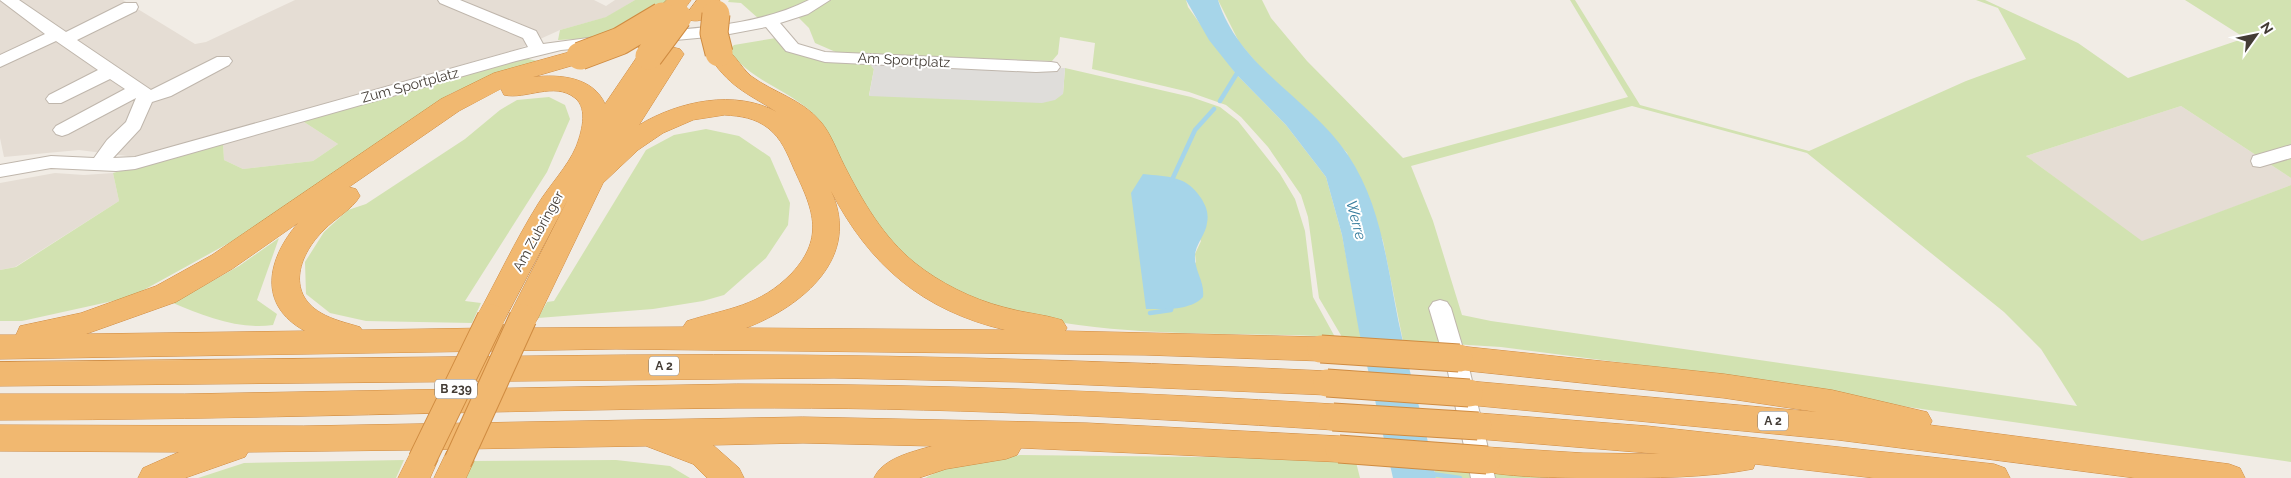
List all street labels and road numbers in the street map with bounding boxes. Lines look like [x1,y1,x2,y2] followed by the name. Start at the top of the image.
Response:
[857,50,951,70] street label: Am Sportplatz
[360,64,460,106] street label: Zum Sportplatz
[509,188,567,274] street label: Am Zubringer
[649,356,679,376] road number: A 2
[435,379,477,398] road number: B 239
[1758,412,1788,431] road number: A 2

